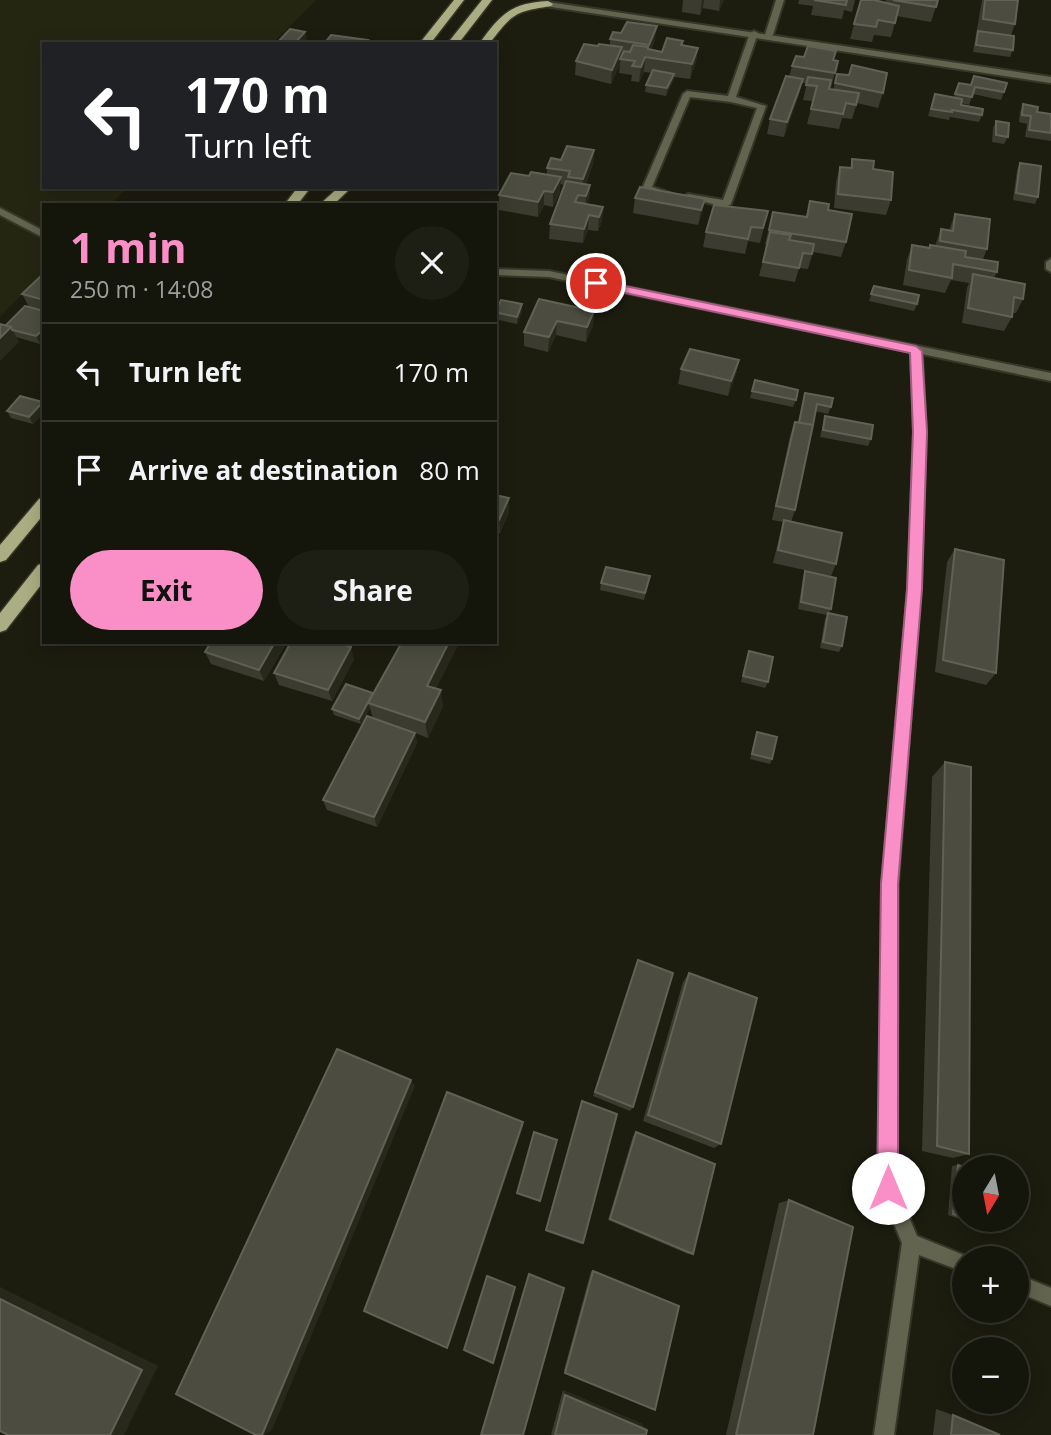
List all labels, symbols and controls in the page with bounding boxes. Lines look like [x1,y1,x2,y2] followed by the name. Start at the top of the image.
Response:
[185,61,330,127] text: 170 m
[70,70,161,161] icon: left
[185,124,311,167] text: Turn left
[70,218,187,275] text: 1 min
[395,226,469,300] button: close
[566,253,626,313] pin
[577,264,615,302] icon: arrive
[70,273,213,305] text: 250 m · 14:08
[70,353,108,391] icon: left
[129,354,241,390] text: Turn left
[394,354,469,390] text: 170 m
[70,451,108,489] icon: arrive
[129,452,398,488] text: Arrive at destination
[419,452,480,488] text: 80 m
[70,550,263,630] button: Exit
[277,550,469,630] button: Share
[851,1151,925,1225] position arrow
[952,1155,1029,1232] north arrow
[952,1155,1029,1414] map controls
[952,1246,1029,1323] button: +
[952,1337,1029,1414] button: −

